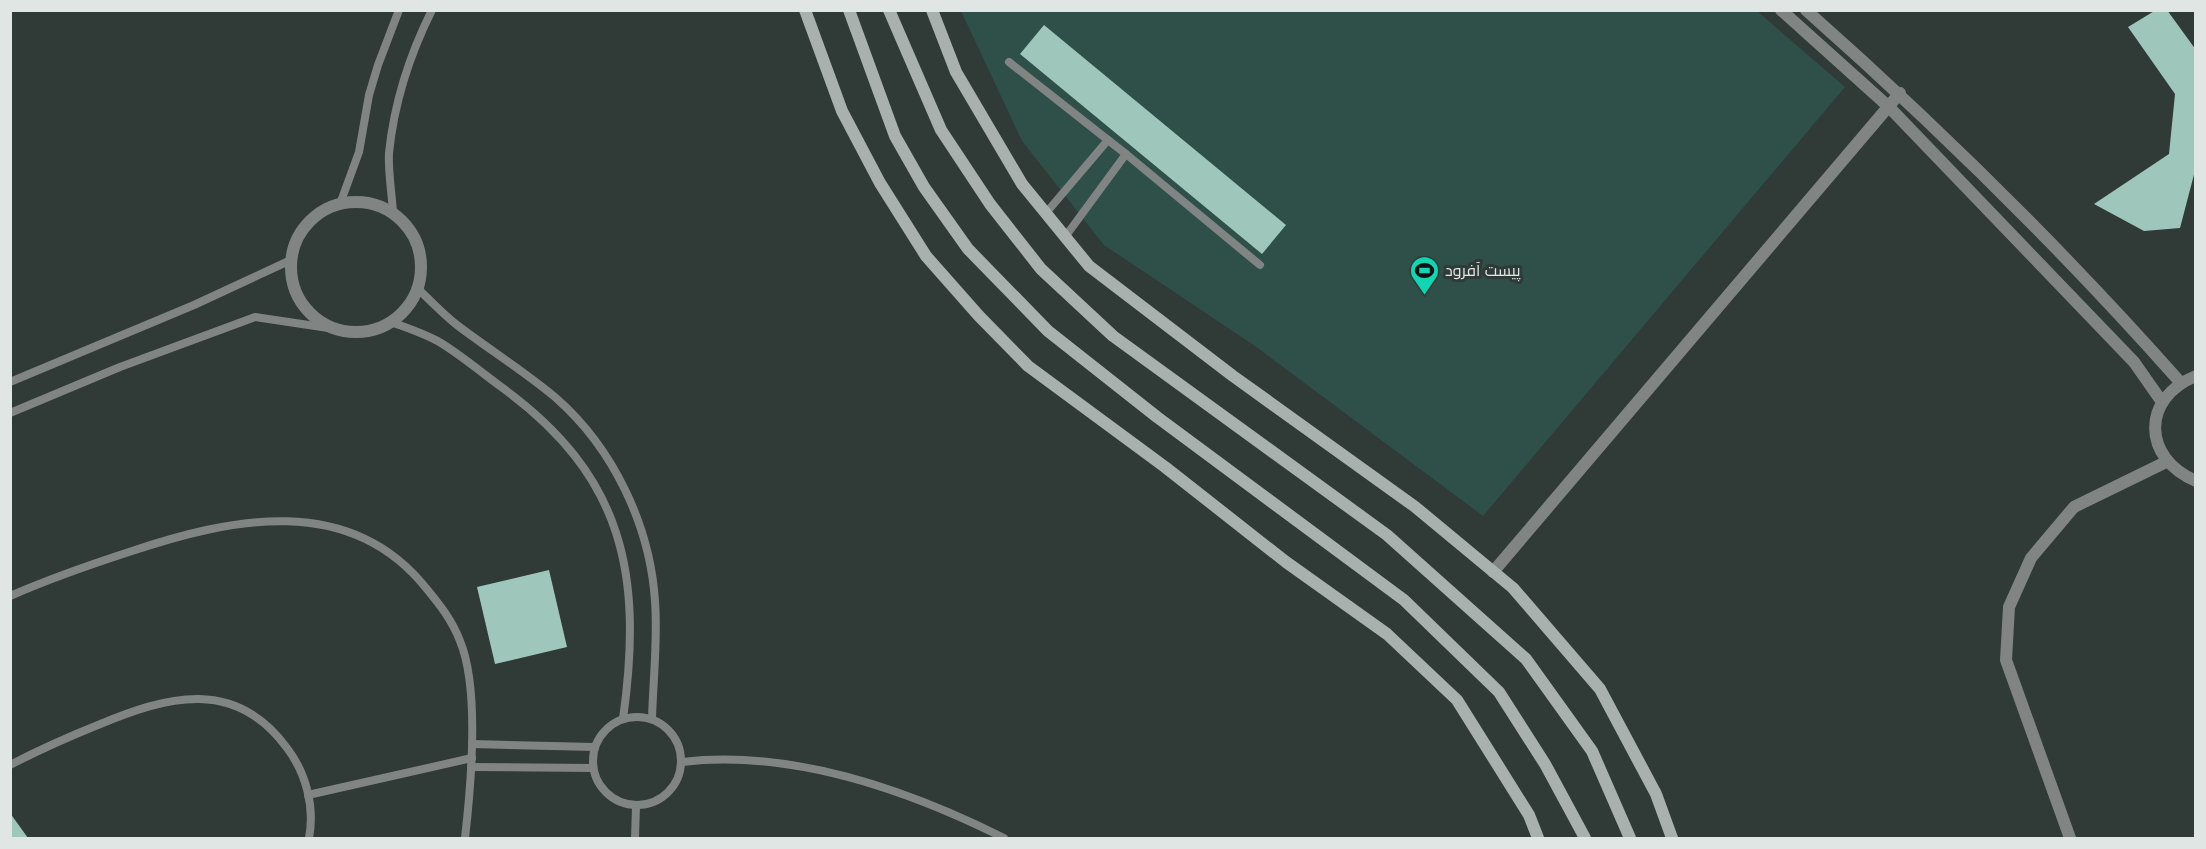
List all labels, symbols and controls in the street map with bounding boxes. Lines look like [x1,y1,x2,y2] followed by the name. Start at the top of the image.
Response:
[1408,254,1440,296] sports icon: پیست آفرود
[1445,262,1521,282] place label: پیست آفرود

